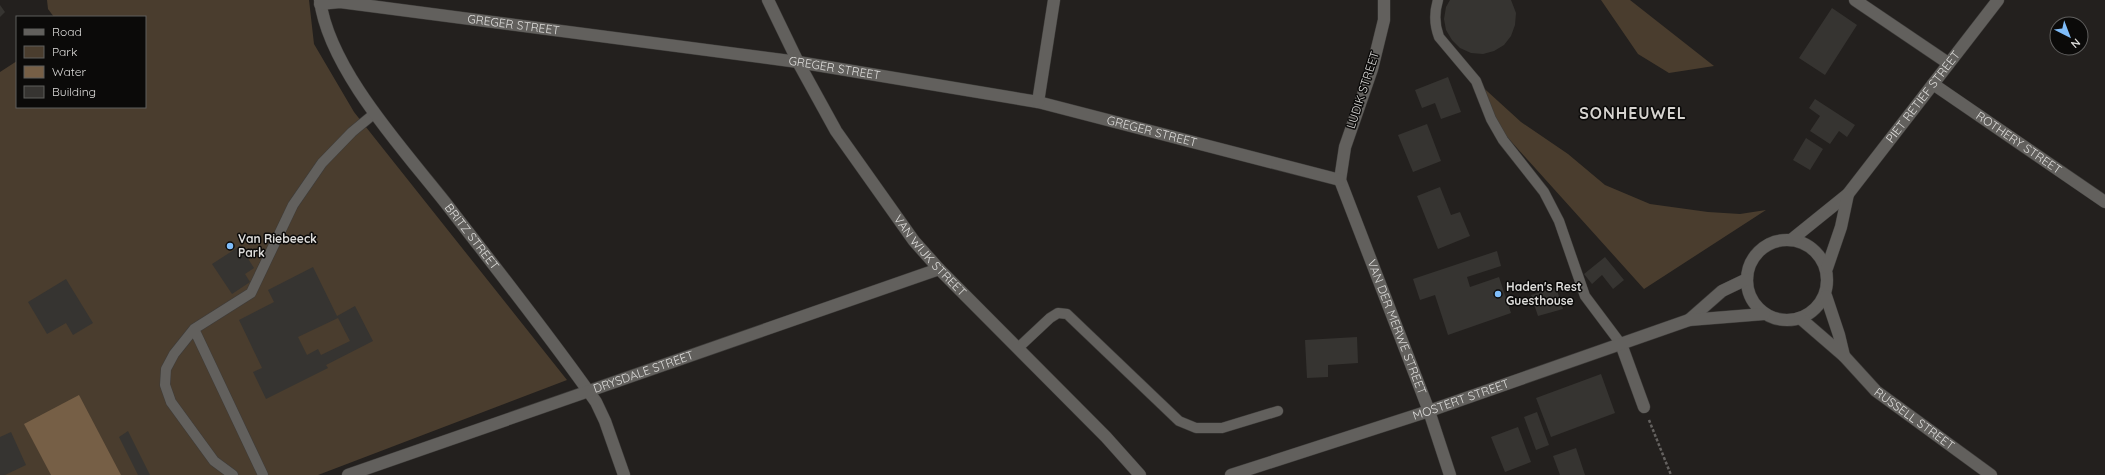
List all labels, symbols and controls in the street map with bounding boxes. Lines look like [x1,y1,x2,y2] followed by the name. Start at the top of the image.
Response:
[467,11,560,38] street label: GREGER STREET
[16,16,146,108] legend
[2049,16,2089,56] north arrow
[52,24,82,39] text: Road
[2068,36,2083,51] text: N
[52,44,77,59] text: Park
[1882,47,1963,146] street label: PIET RETIEF STREET
[1343,49,1382,131] street label: LUDIK STREET
[788,53,882,83] street label: GREGER STREET
[52,64,87,79] text: Water
[52,84,96,99] text: Building
[1579,103,1687,123] district label: SONHEUWEL
[1973,108,2065,177] street label: ROTHERY STREET
[1105,112,1199,150] street label: GREGER STREET
[442,200,503,273] street label: BRITZ STREET
[891,212,970,299] street label: VAN WIJK STREET
[238,231,317,260] place label: Van Riebeeck Park
[225,241,235,251] marker: Van Riebeeck Park
[1364,257,1430,397] street label: VAN DER MERWE STREET
[1506,279,1582,308] place label: Haden's Rest Guesthouse
[1493,289,1503,299] marker: Haden's Rest Guesthouse
[591,347,696,396] street label: DRYSDALE STREET
[1411,376,1511,423] street label: MOSTERT STREET
[1872,384,1958,453] street label: RUSSELL STREET

